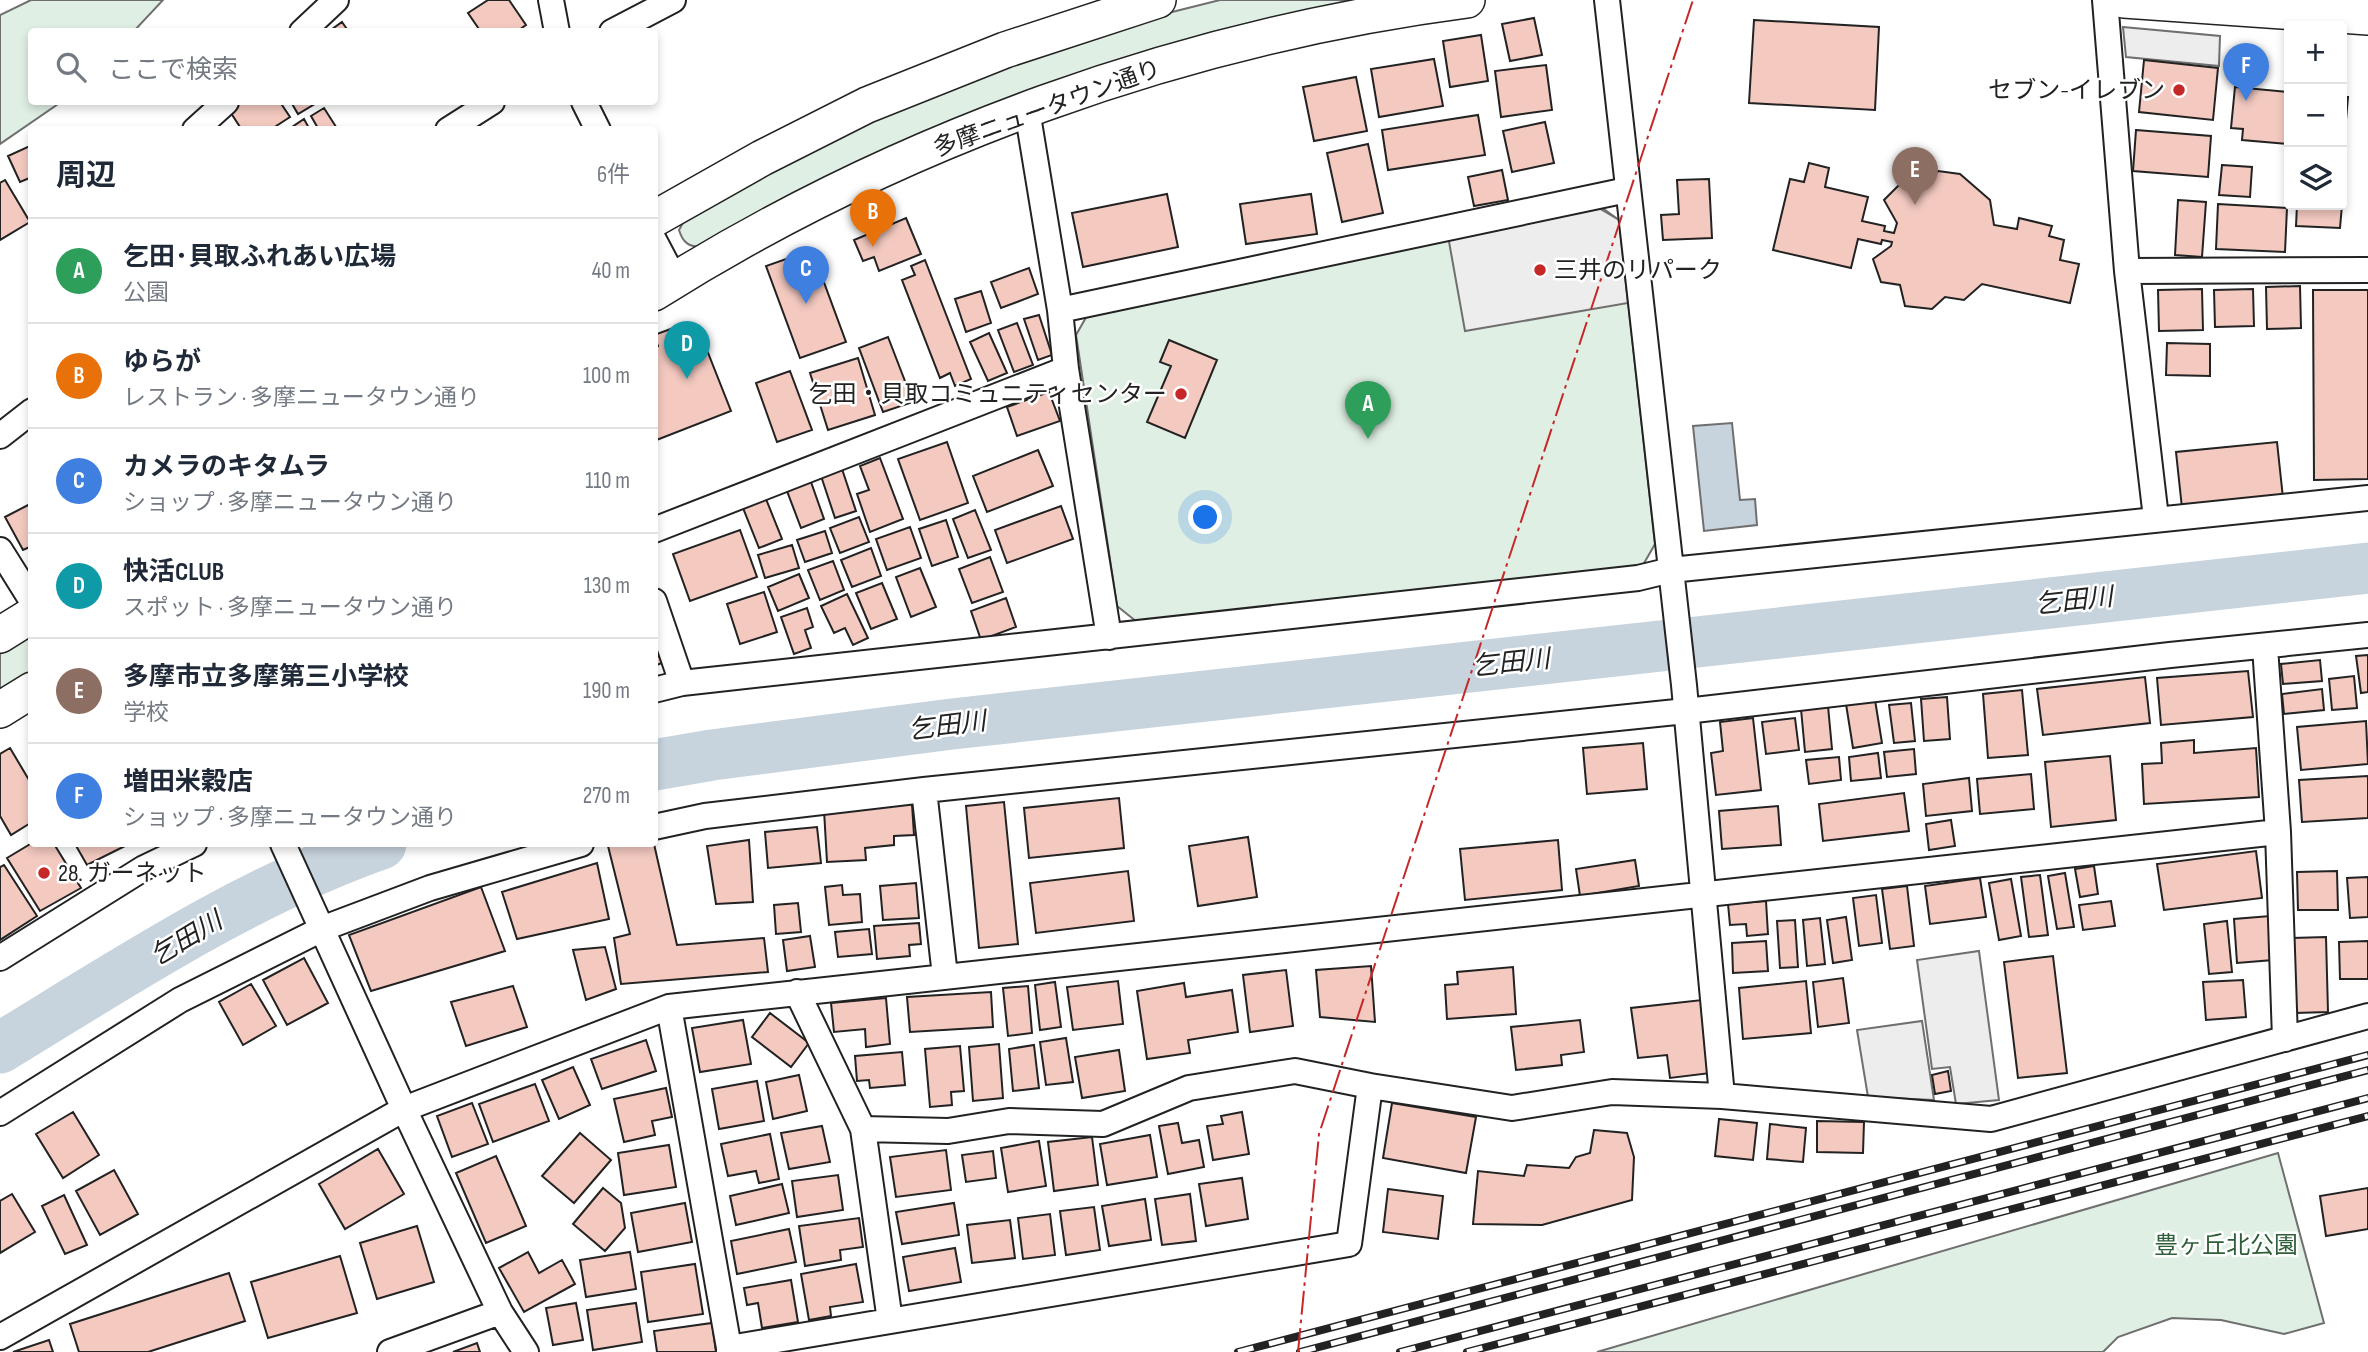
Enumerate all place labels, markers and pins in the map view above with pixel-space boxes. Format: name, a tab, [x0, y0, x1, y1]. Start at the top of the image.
pin: F	[2223, 43, 2269, 101]
place label: セブン-イレブン	[1988, 76, 2165, 105]
marker: セブン-イレブン	[2171, 82, 2187, 98]
pin: E	[1892, 147, 1938, 205]
pin: B	[850, 189, 896, 247]
pin: C	[783, 246, 829, 304]
place label: 三井のリパーク	[1554, 256, 1722, 285]
marker: 三井のリパーク	[1532, 262, 1548, 278]
pin: D	[664, 321, 710, 379]
place label: 乞田・貝取コミュニティセンター	[808, 380, 1167, 409]
pin: A	[1345, 381, 1391, 439]
marker: 乞田・貝取コミュニティセンター	[1173, 386, 1189, 402]
place label: 28. ガーネット	[58, 859, 207, 888]
marker: 28. ガーネット	[36, 865, 52, 881]

